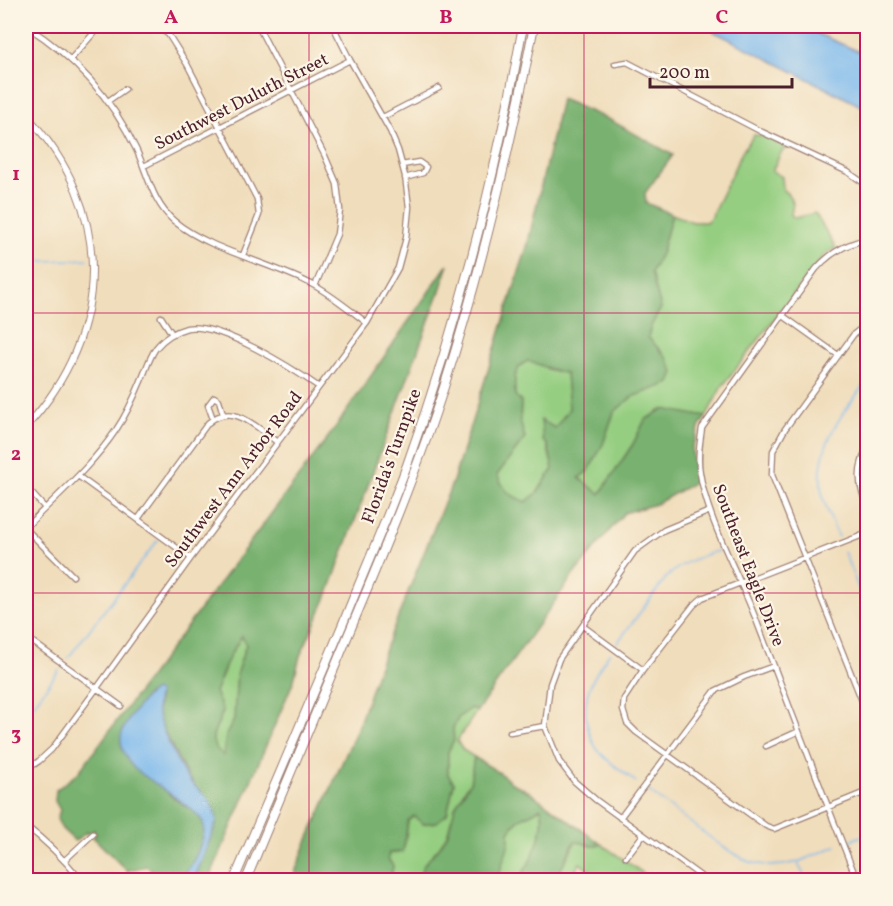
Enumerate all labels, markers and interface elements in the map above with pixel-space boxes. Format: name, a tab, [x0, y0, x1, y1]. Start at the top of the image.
text: A	[164, 4, 178, 32]
text: B	[439, 4, 453, 32]
text: C	[716, 4, 729, 32]
street label: Southwest Duluth Street	[150, 47, 333, 157]
scale bar	[650, 51, 792, 89]
text: 200 m	[659, 61, 710, 86]
text: 1	[12, 161, 20, 189]
street label: Florida's Turnpike	[356, 385, 428, 528]
street label: Southwest Ann Arbor Road	[159, 386, 309, 573]
text: 2	[11, 441, 21, 469]
street label: Southeast Eagle Drive	[705, 481, 790, 650]
text: 3	[11, 721, 21, 749]

